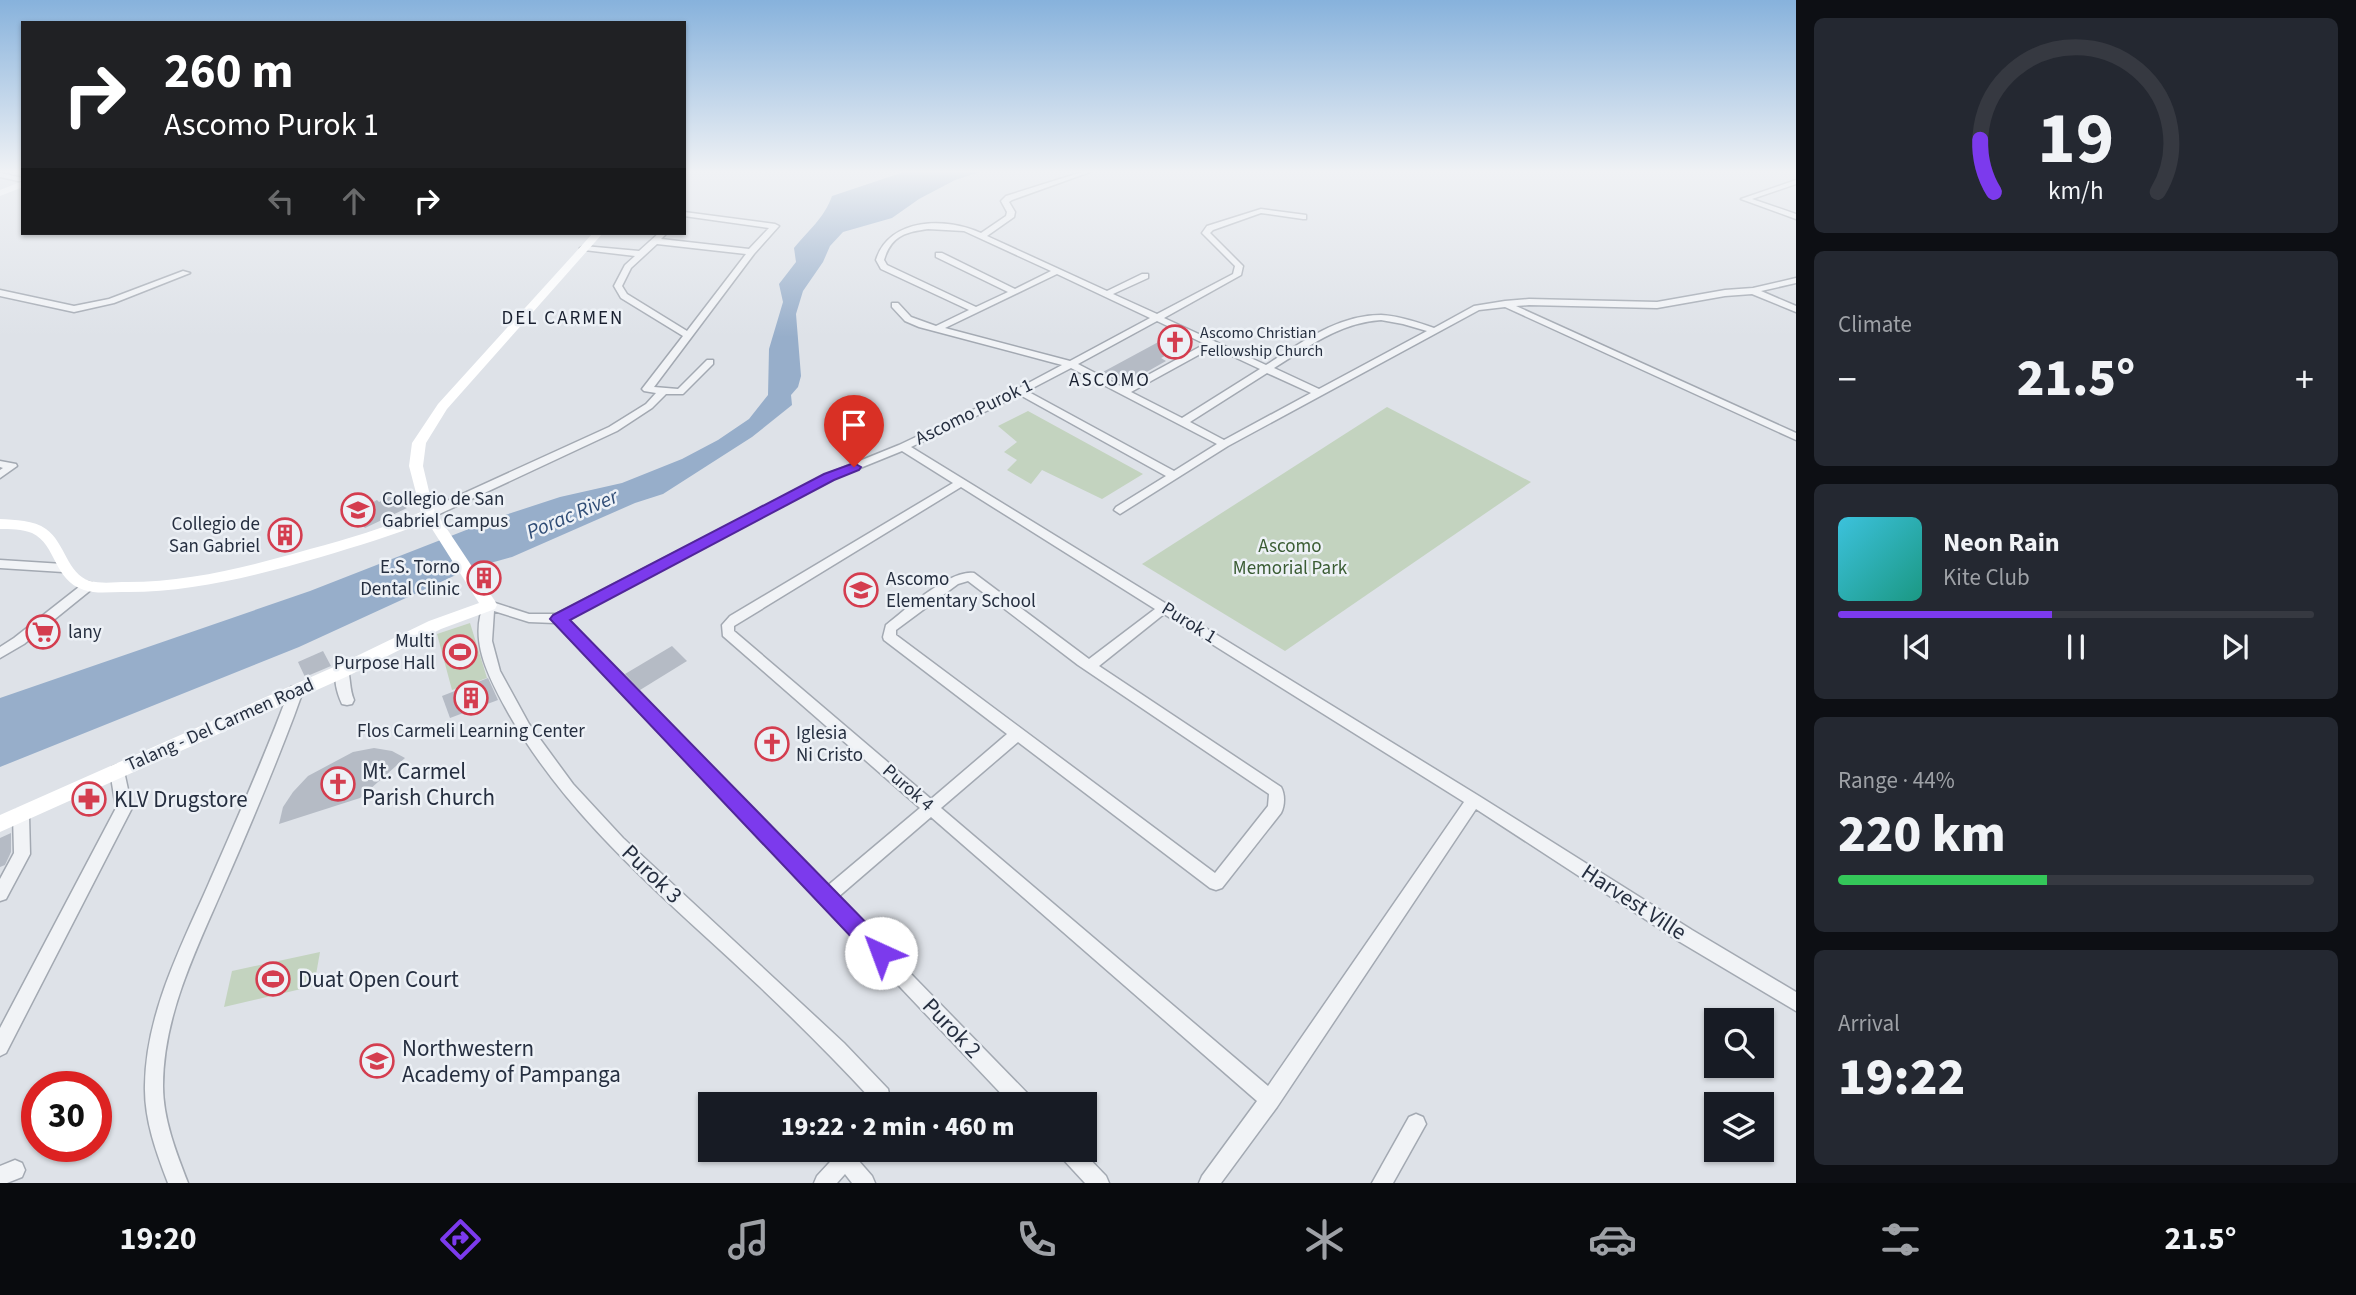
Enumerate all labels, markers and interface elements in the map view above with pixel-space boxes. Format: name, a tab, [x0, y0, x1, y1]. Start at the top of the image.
text: 260 m	[164, 37, 293, 107]
icon: right	[49, 49, 140, 140]
text: 19	[2038, 87, 2114, 191]
text: Ascomo Purok 1	[164, 102, 379, 148]
text: km/h	[2048, 172, 2104, 208]
icon: left	[262, 182, 300, 220]
icon: ahead	[335, 182, 373, 220]
icon: right	[408, 182, 446, 220]
district label: DEL CARMEN	[502, 305, 624, 332]
text: Climate	[1838, 308, 1912, 341]
place label: Ascomo Christian Fellowship Church	[1200, 322, 1323, 362]
church icon: Ascomo Christian Fellowship Church	[1156, 323, 1194, 361]
text: 21.5°	[2017, 342, 2135, 416]
text: −	[1838, 353, 1857, 407]
text: +	[2295, 353, 2314, 407]
district label: ASCOMO	[1069, 367, 1151, 394]
street label: Ascomo Purok 1	[911, 372, 1037, 452]
pin	[824, 395, 884, 467]
icon: arrive	[835, 406, 873, 444]
water label: Porac River	[522, 481, 623, 547]
place label: Collegio de San Gabriel Campus	[382, 486, 508, 535]
school or university icon: Collegio de San Gabriel Campus	[339, 491, 377, 529]
place label: Collegio de San Gabriel	[169, 511, 260, 560]
building icon: Collegio de San Gabriel	[266, 516, 304, 554]
text: Neon Rain	[1943, 524, 2060, 561]
park label: Ascomo Memorial Park	[1233, 533, 1348, 582]
place label: E.S. Torno Dental Clinic	[360, 554, 460, 603]
building icon: E.S. Torno Dental Clinic	[465, 559, 503, 597]
text: Kite Club	[1943, 561, 2030, 594]
place label: Ascomo Elementary School	[886, 566, 1036, 615]
school or university icon: Ascomo Elementary School	[842, 571, 880, 609]
street label: Purok 1	[1156, 596, 1222, 650]
supermarket icon: lany	[24, 613, 62, 651]
place label: lany	[68, 619, 102, 646]
place label: Multi Purpose Hall	[334, 628, 435, 677]
icon: previous	[1898, 628, 1936, 666]
icon: pause	[2057, 628, 2095, 666]
icon: next	[2216, 628, 2254, 666]
sports icon: Multi Purpose Hall	[441, 633, 479, 671]
street label: Talang - Del Carmen Road	[122, 671, 318, 779]
building icon: Flos Carmeli Learning Center	[452, 679, 490, 717]
place label: Flos Carmeli Learning Center	[357, 718, 585, 745]
place label: Iglesia Ni Cristo	[796, 720, 863, 769]
church icon: Iglesia Ni Cristo	[753, 725, 791, 763]
place label: Mt. Carmel Parish Church	[362, 755, 495, 814]
street label: Purok 4	[876, 758, 940, 818]
text: Range · 44%	[1838, 764, 1955, 797]
church icon: Mt. Carmel Parish Church	[319, 765, 357, 803]
pharmacy icon: KLV Drugstore	[70, 780, 108, 818]
place label: KLV Drugstore	[114, 783, 248, 816]
text: 220 km	[1838, 798, 2006, 872]
street label: Purok 3	[614, 837, 690, 911]
street label: Harvest Ville	[1575, 856, 1693, 948]
position arrow	[844, 916, 918, 990]
sports icon: Duat Open Court	[254, 960, 292, 998]
place label: Duat Open Court	[298, 963, 459, 996]
street label: Purok 2	[915, 990, 989, 1066]
text: Arrival	[1838, 1007, 1900, 1040]
map controls	[1704, 1008, 1774, 1162]
button: search	[1704, 1008, 1774, 1078]
place label: Northwestern Academy of Pampanga	[402, 1032, 621, 1091]
text: 19:22	[1838, 1041, 1965, 1115]
school or university icon: Northwestern Academy of Pampanga	[358, 1042, 396, 1080]
speed limit sign: 30	[21, 1071, 112, 1162]
button: layers	[1704, 1092, 1774, 1162]
text: 19:22 · 2 min · 460 m	[781, 1108, 1014, 1145]
icon: directions	[436, 1215, 485, 1264]
icon: music	[724, 1215, 773, 1264]
icon: phone	[1012, 1215, 1061, 1264]
icon: climate	[1300, 1215, 1349, 1264]
icon: car	[1588, 1215, 1637, 1264]
icon: filters	[1876, 1215, 1925, 1264]
text: 19:20	[120, 1216, 197, 1262]
text: 21.5°	[2164, 1216, 2236, 1262]

